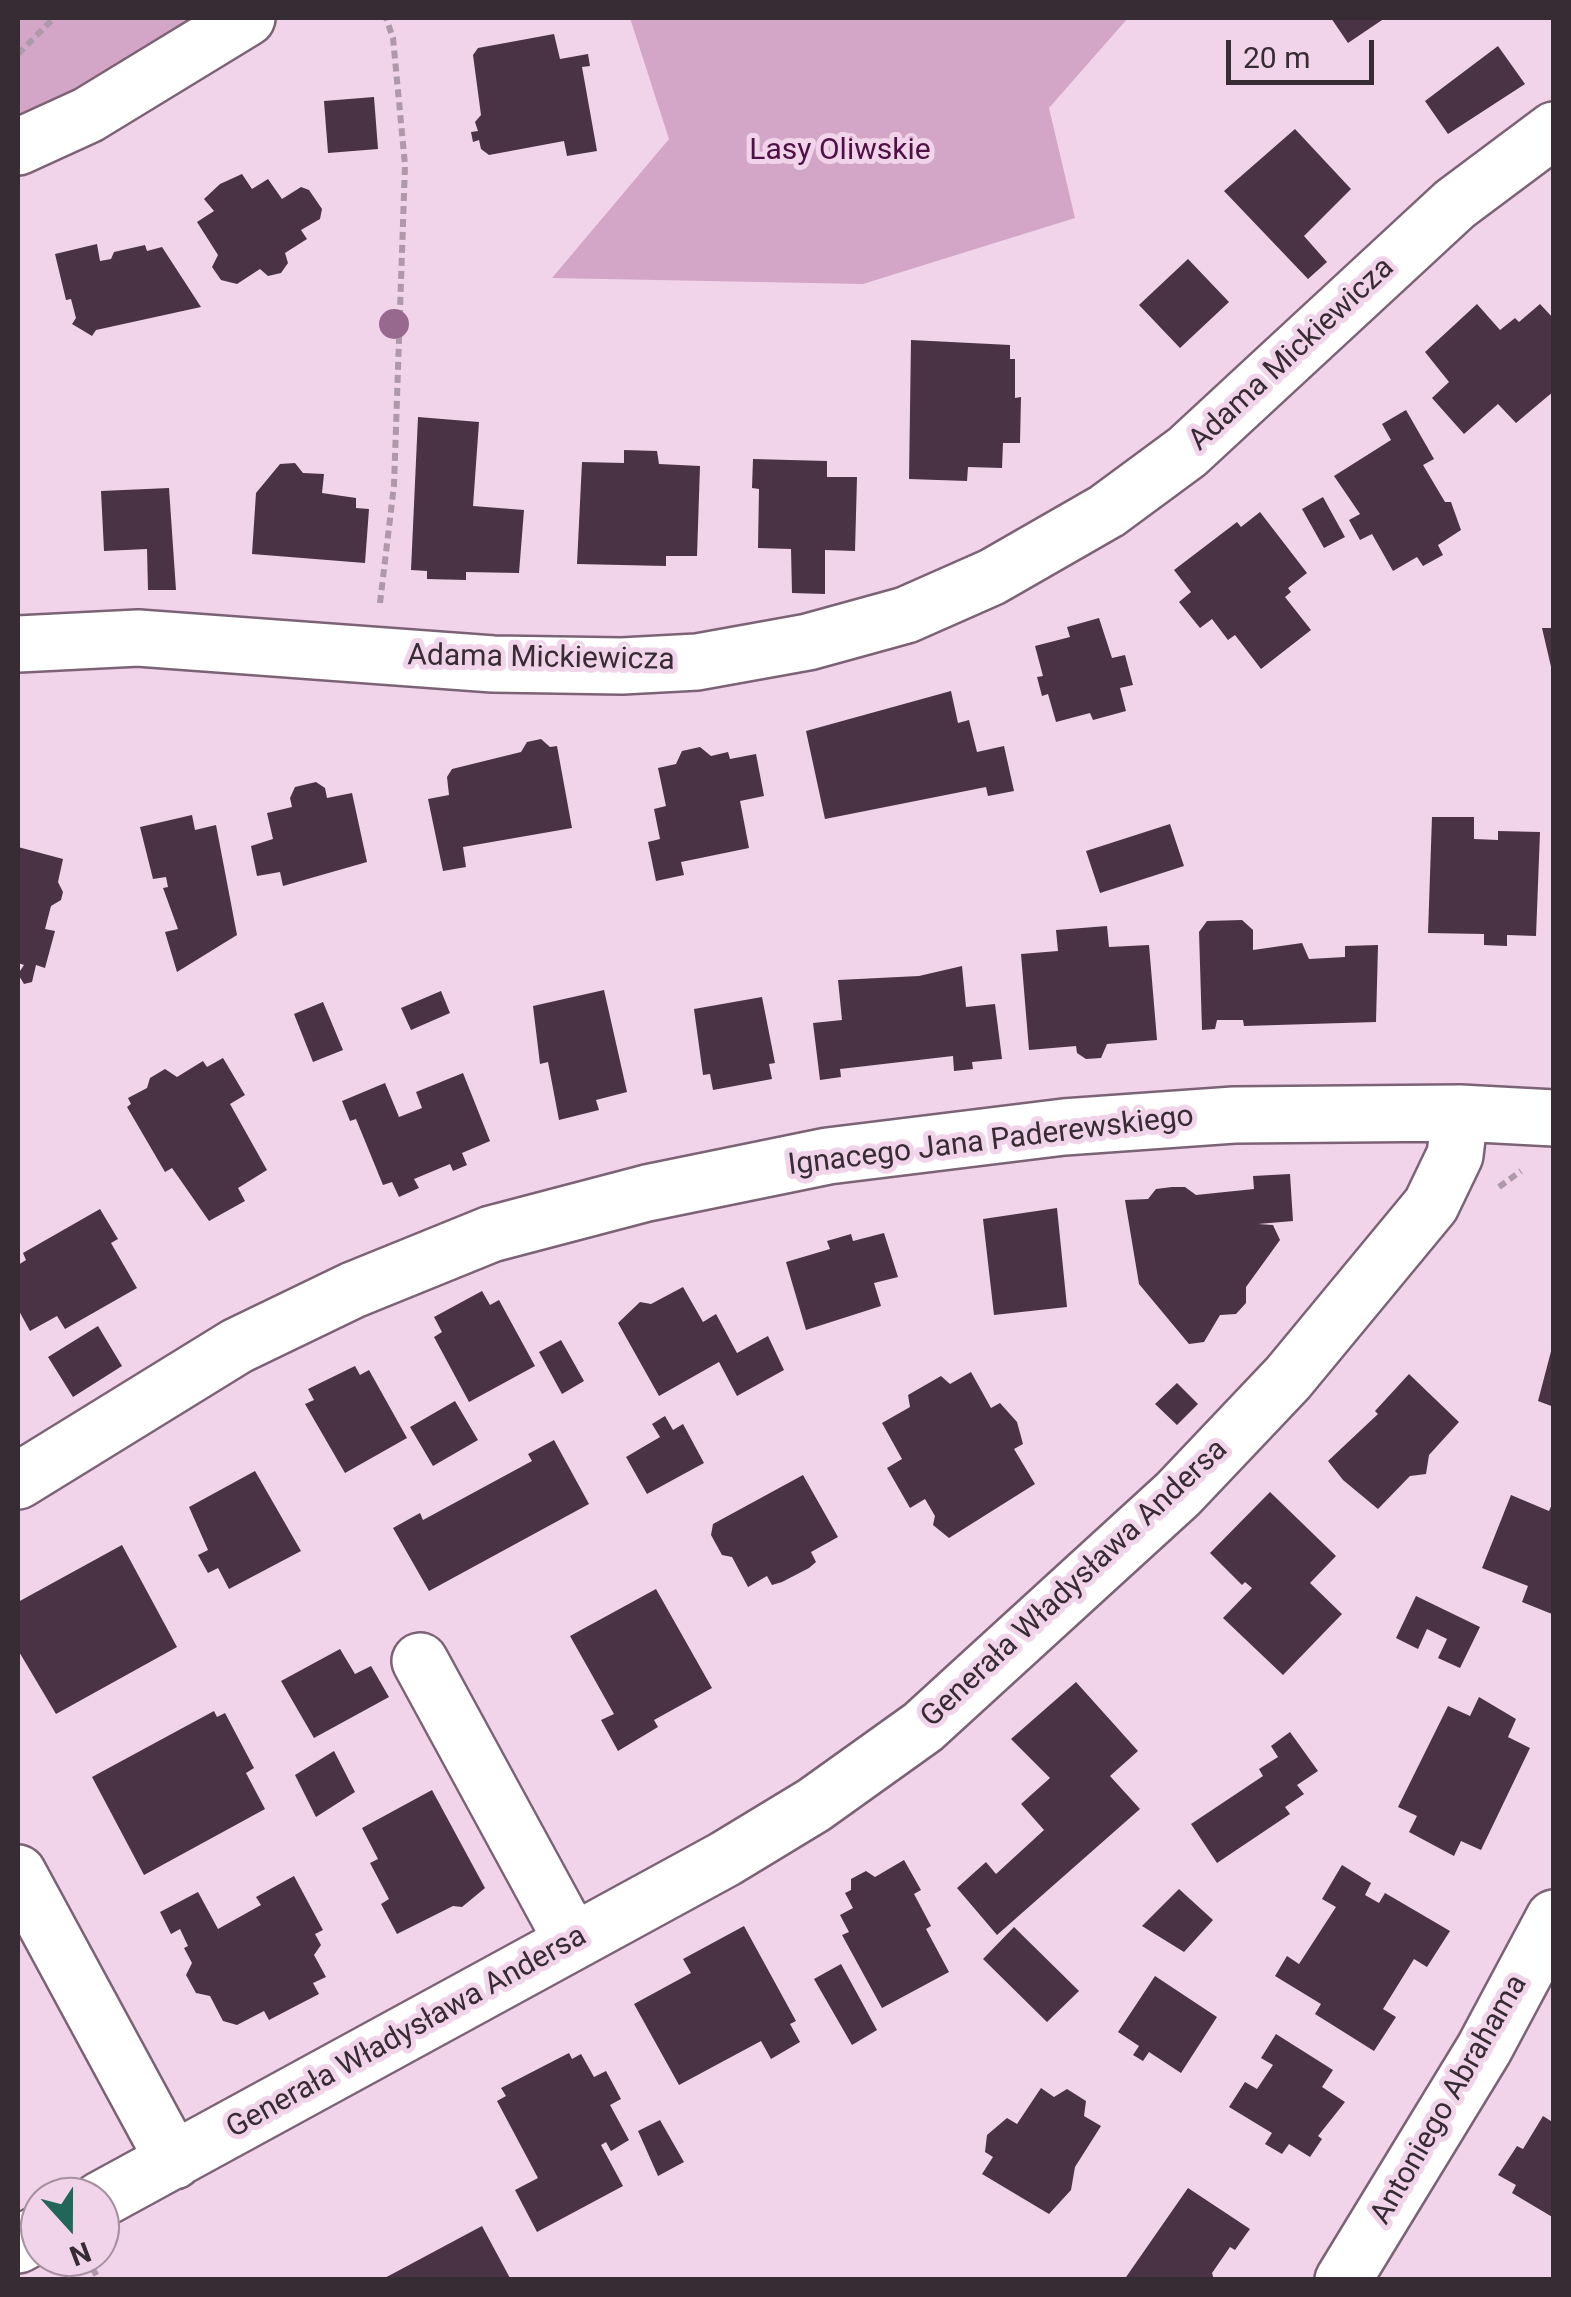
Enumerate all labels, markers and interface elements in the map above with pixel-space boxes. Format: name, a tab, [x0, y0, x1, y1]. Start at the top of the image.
scale bar	[1231, 20, 1378, 82]
text: 20 m	[1243, 40, 1310, 75]
park label: Lasy Oliwskie	[749, 133, 931, 169]
street label: Adama Mickiewicza	[1182, 251, 1402, 459]
street label: Adama Mickiewicza	[407, 639, 675, 679]
street label: Ignacego Jana Paderewskiego	[786, 1099, 1196, 1185]
street label: Generała Władysława Andersa	[914, 1432, 1236, 1736]
street label: Generała Władysława Andersa	[221, 1919, 593, 2147]
street label: Antoniego Abrahama	[1364, 1969, 1536, 2231]
north arrow	[20, 2177, 120, 2277]
text: N	[65, 2235, 95, 2273]

